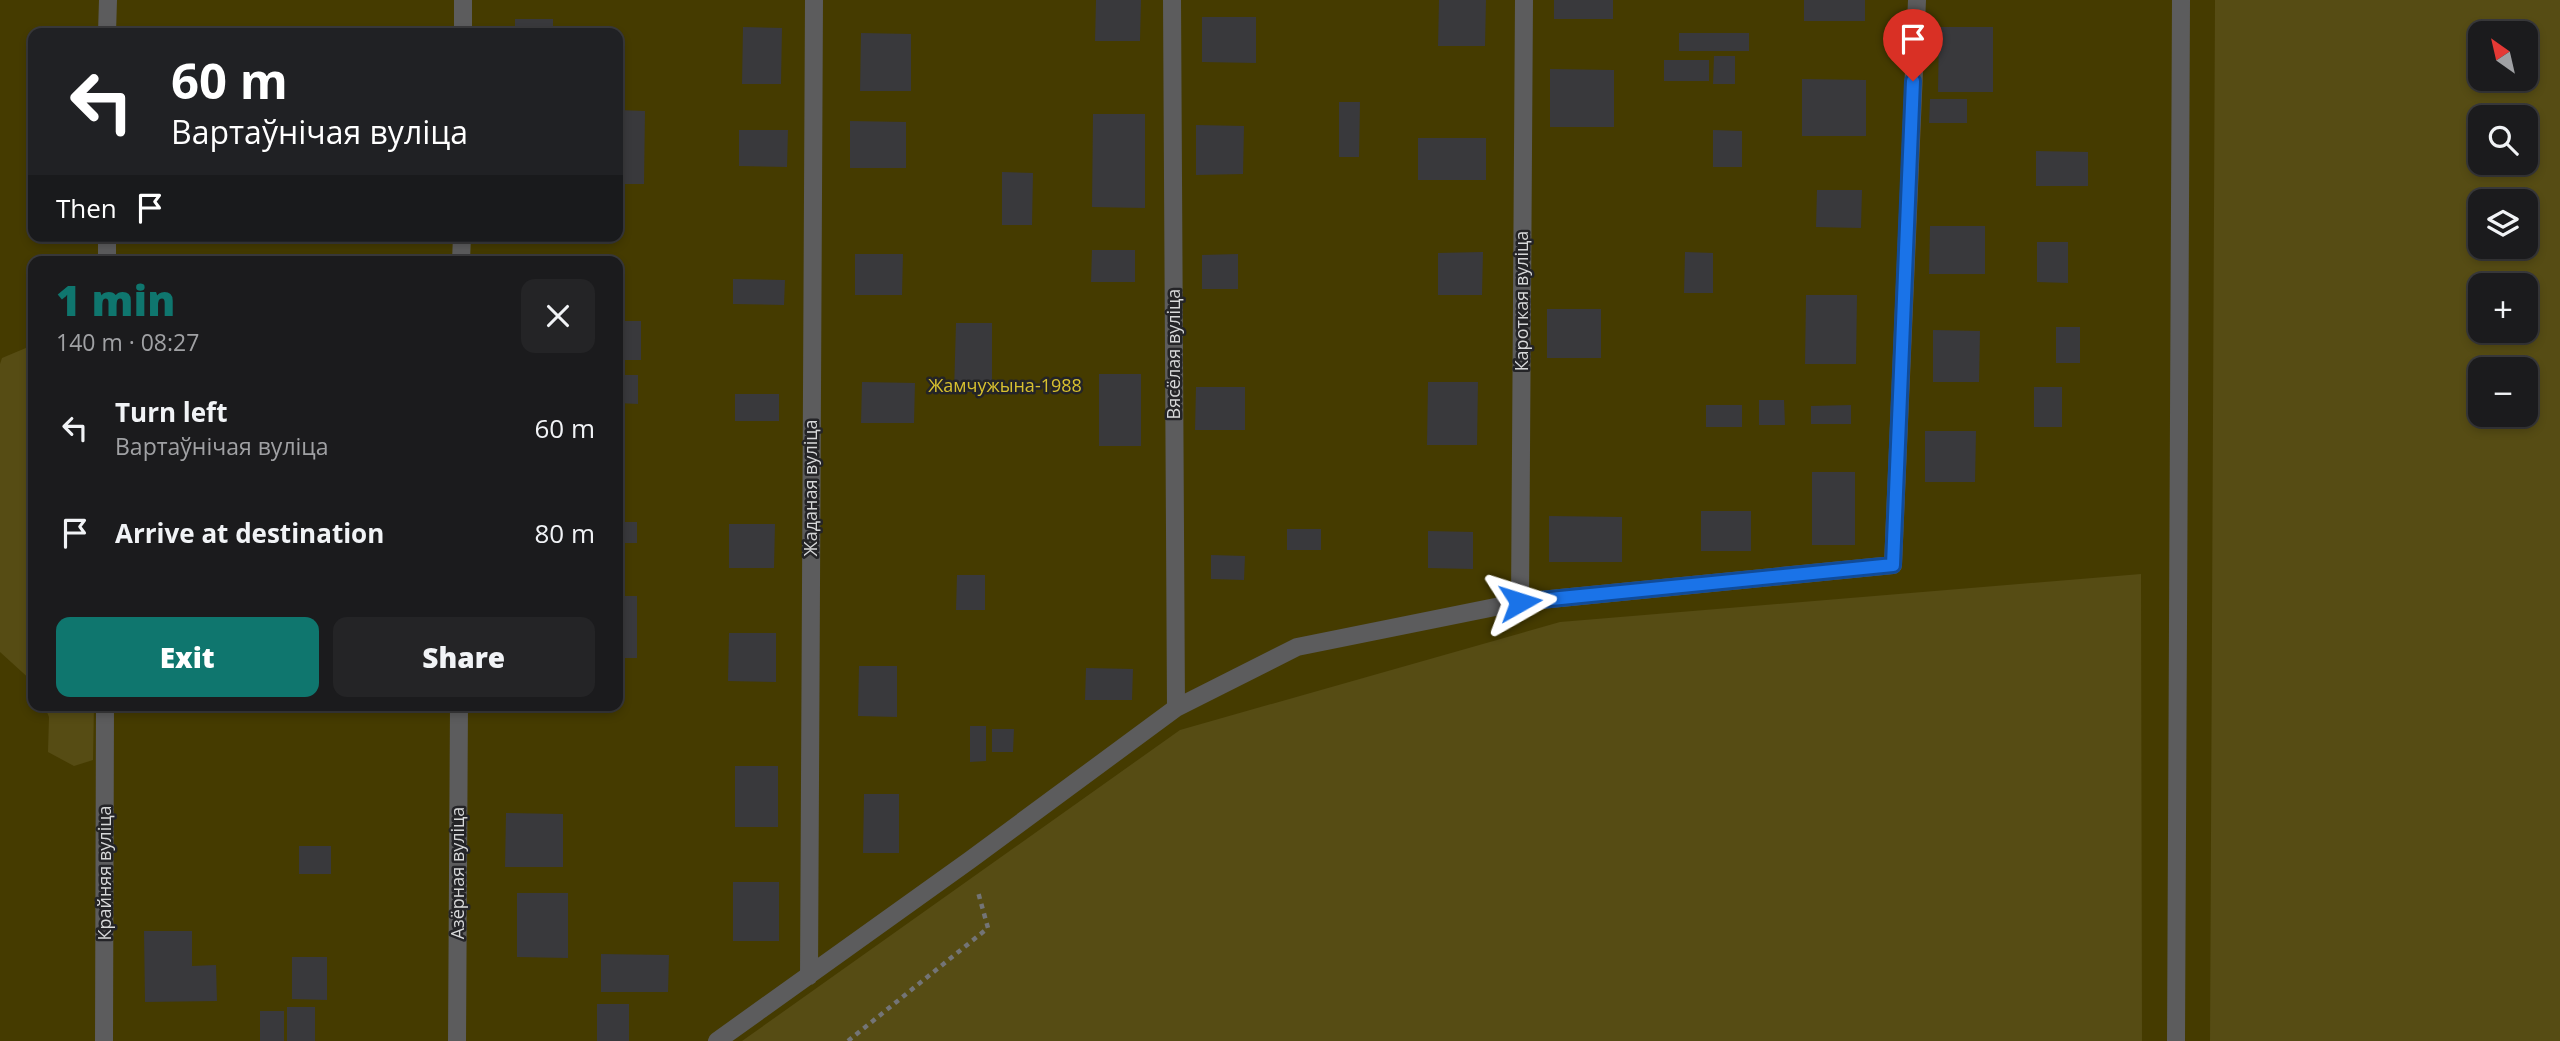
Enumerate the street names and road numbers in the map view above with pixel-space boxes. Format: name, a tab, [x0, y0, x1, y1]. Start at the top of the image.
street label: Кароткая вуліца	[1509, 231, 1533, 371]
street label: Вясёлая вуліца	[1161, 289, 1185, 419]
street label: Жаданая вуліца	[798, 420, 822, 557]
street label: Крайняя вуліца	[92, 806, 116, 940]
street label: Азёрная вуліца	[445, 807, 469, 939]

